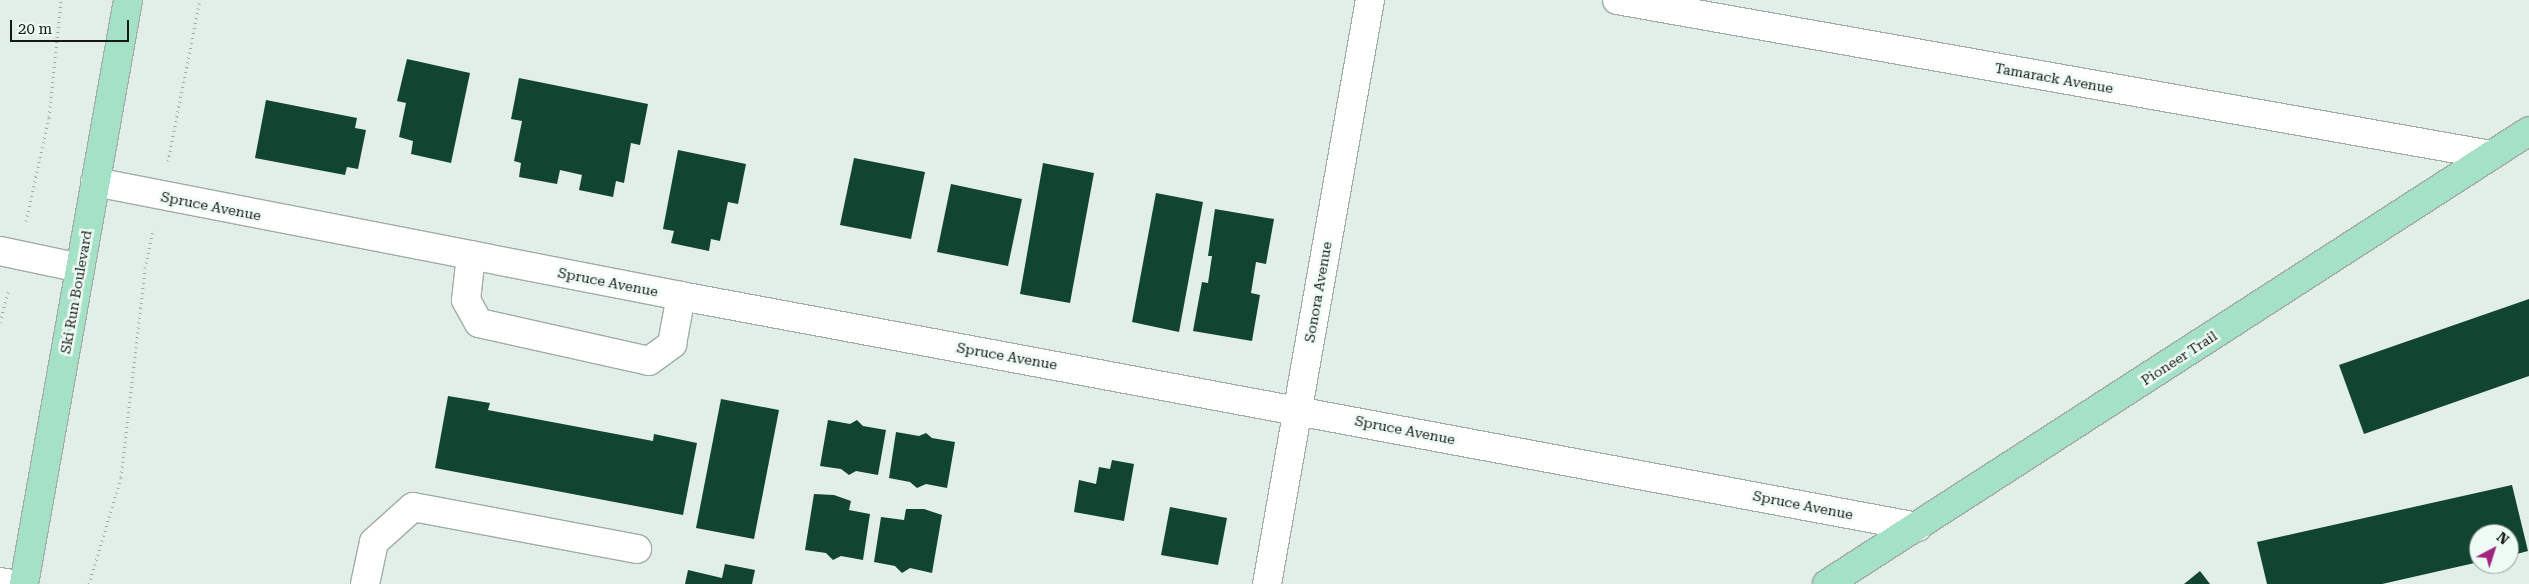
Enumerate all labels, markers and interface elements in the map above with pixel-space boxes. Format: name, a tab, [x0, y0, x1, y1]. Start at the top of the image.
scale bar	[12, 10, 131, 42]
text: 20 m	[18, 20, 52, 38]
street label: Tamarack Avenue	[1994, 59, 2114, 97]
street label: Spruce Avenue	[160, 188, 262, 224]
street label: Ski Run Boulevard	[57, 229, 95, 355]
street label: Sonora Avenue	[1301, 240, 1335, 344]
street label: Spruce Avenue	[557, 264, 659, 300]
street label: Pioneer Trail	[2138, 327, 2220, 389]
street label: Spruce Avenue	[956, 339, 1058, 373]
street label: Spruce Avenue	[1354, 412, 1456, 448]
street label: Spruce Avenue	[1752, 487, 1854, 523]
north arrow	[2469, 524, 2519, 574]
text: N	[2494, 529, 2512, 548]

